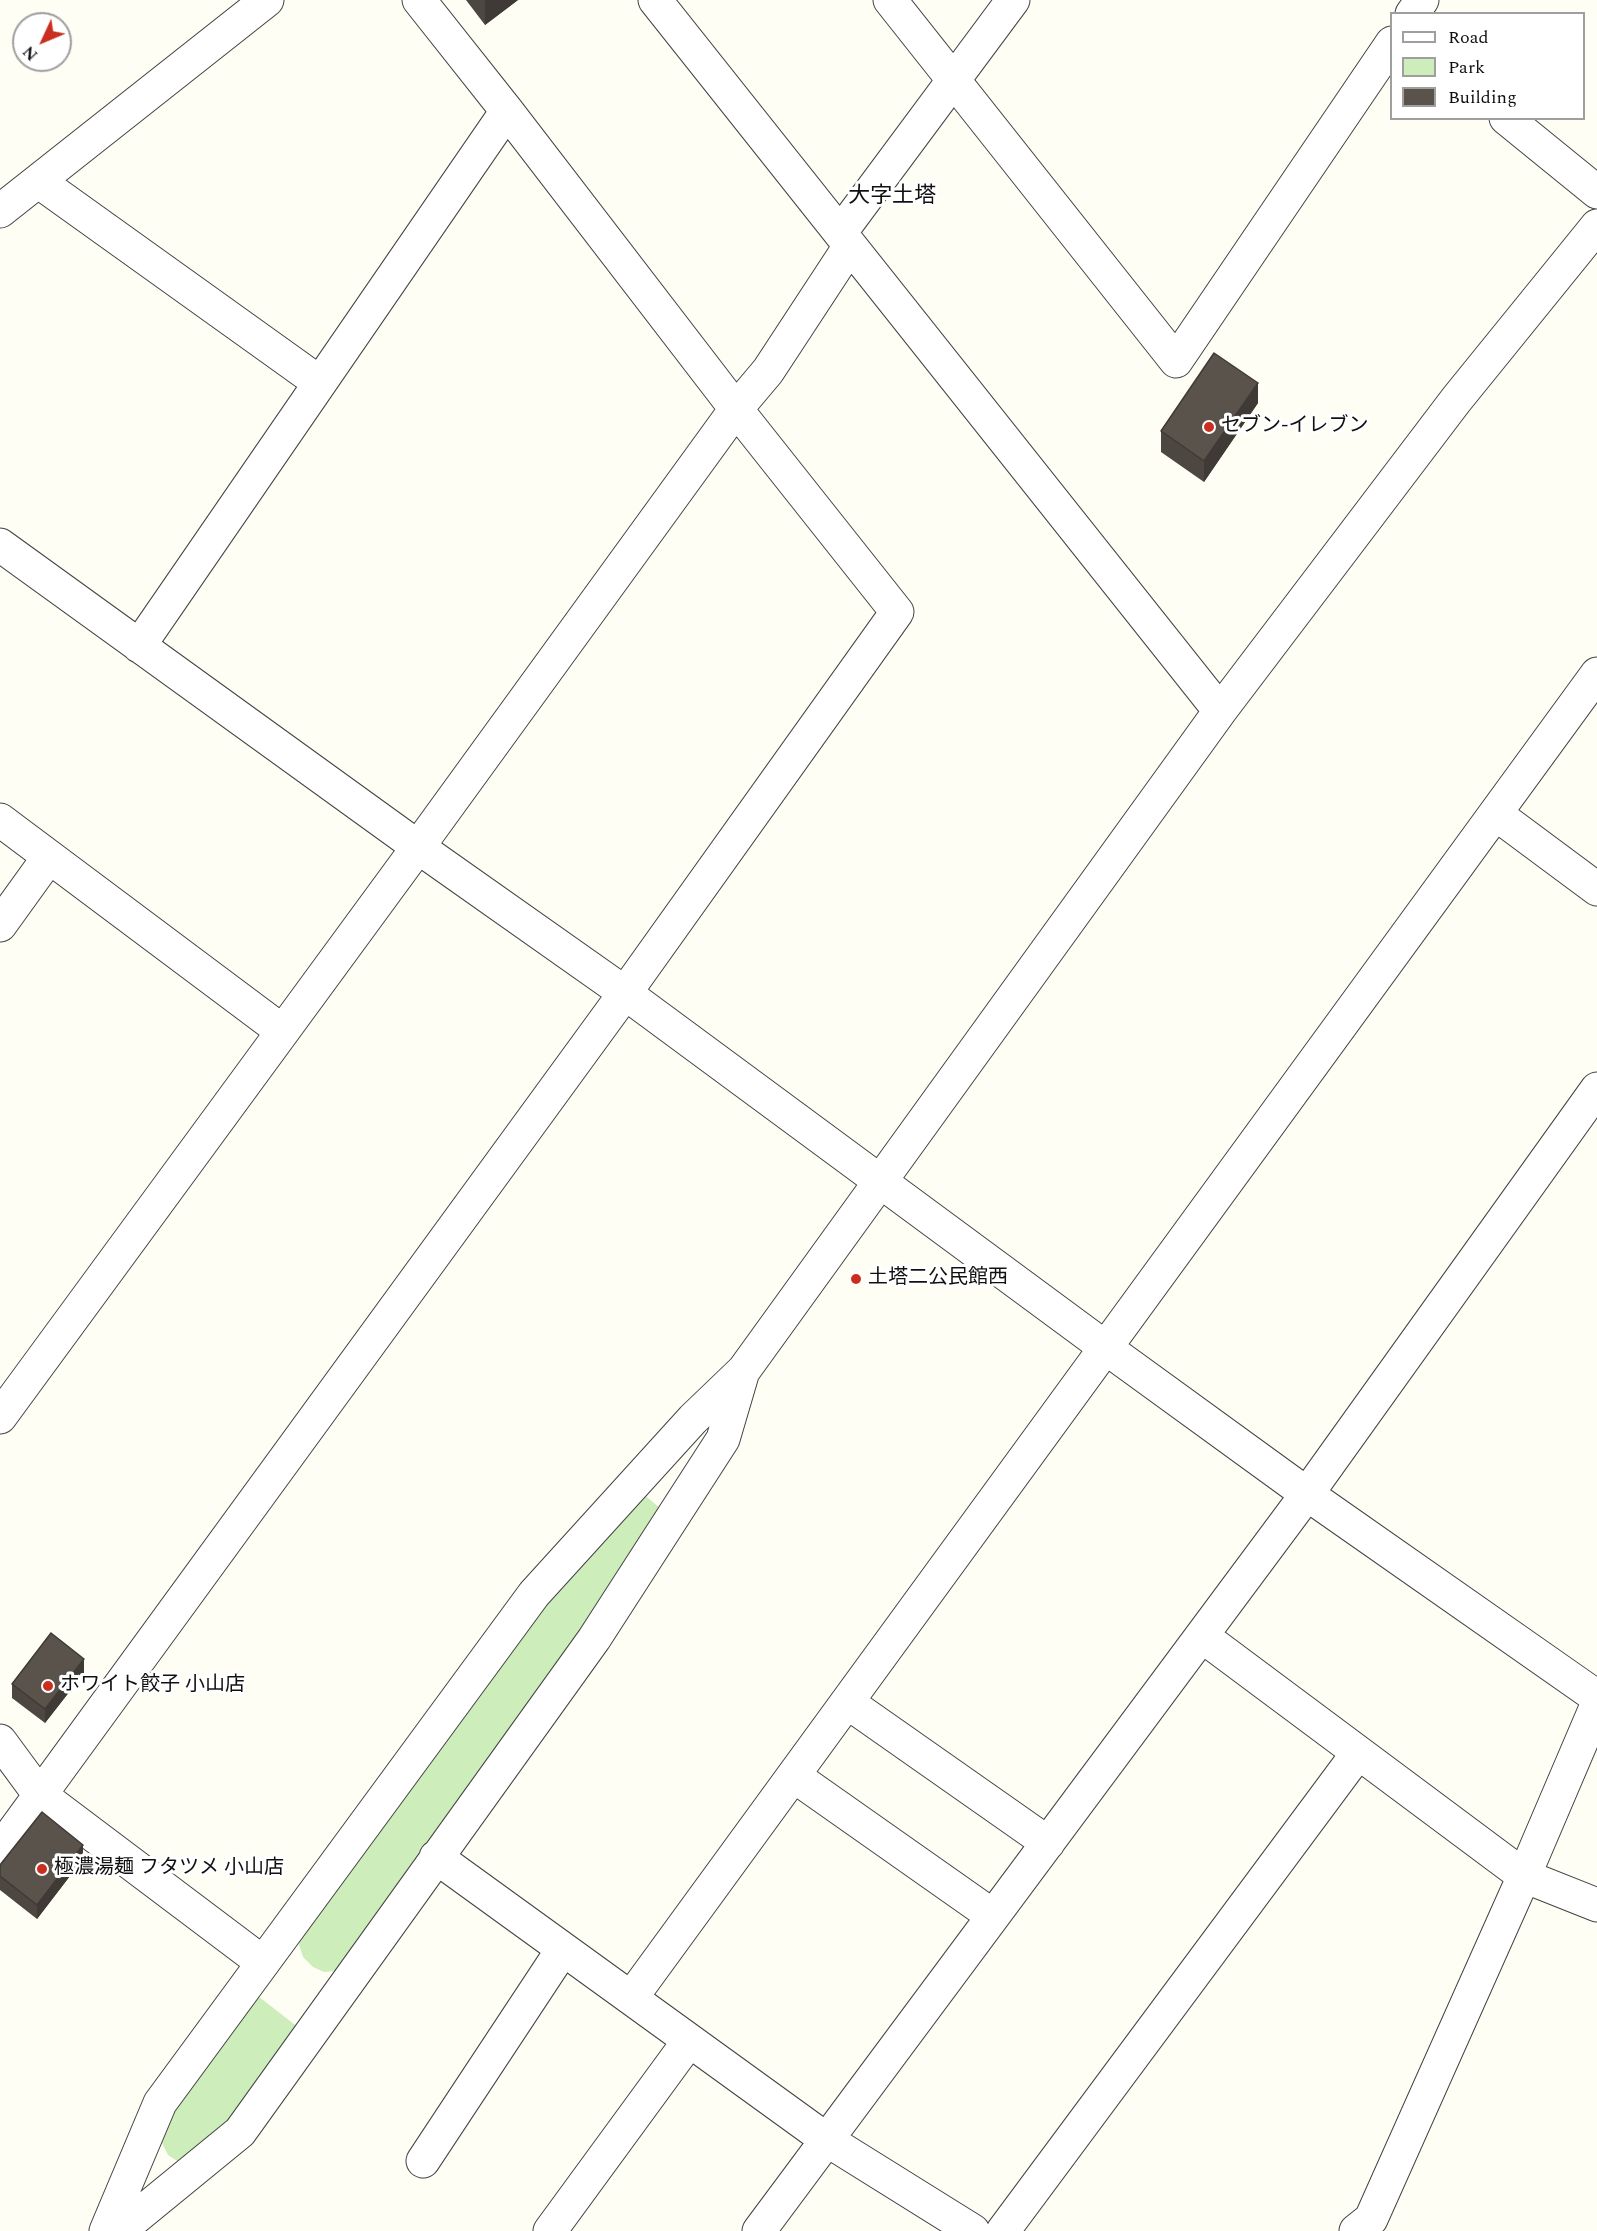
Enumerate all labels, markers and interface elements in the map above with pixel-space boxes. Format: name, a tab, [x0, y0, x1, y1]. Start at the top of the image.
north arrow	[12, 12, 72, 72]
legend	[1390, 12, 1585, 120]
text: Road	[1448, 24, 1489, 51]
text: N	[17, 40, 44, 66]
text: Park	[1448, 54, 1485, 81]
text: Building	[1448, 84, 1517, 111]
district label: 大字土塔	[848, 185, 936, 211]
place label: セブン-イレブン	[1221, 415, 1368, 439]
marker: セブン-イレブン	[1202, 420, 1216, 434]
place label: 土塔二公民館西	[868, 1267, 1008, 1291]
marker: 土塔二公民館西	[849, 1272, 863, 1286]
place label: ホワイト餃子 小山店	[60, 1674, 245, 1698]
marker: ホワイト餃子 小山店	[41, 1679, 55, 1693]
place label: 極濃湯麺 フタツメ 小山店	[54, 1857, 284, 1881]
marker: 極濃湯麺 フタツメ 小山店	[35, 1862, 49, 1876]

